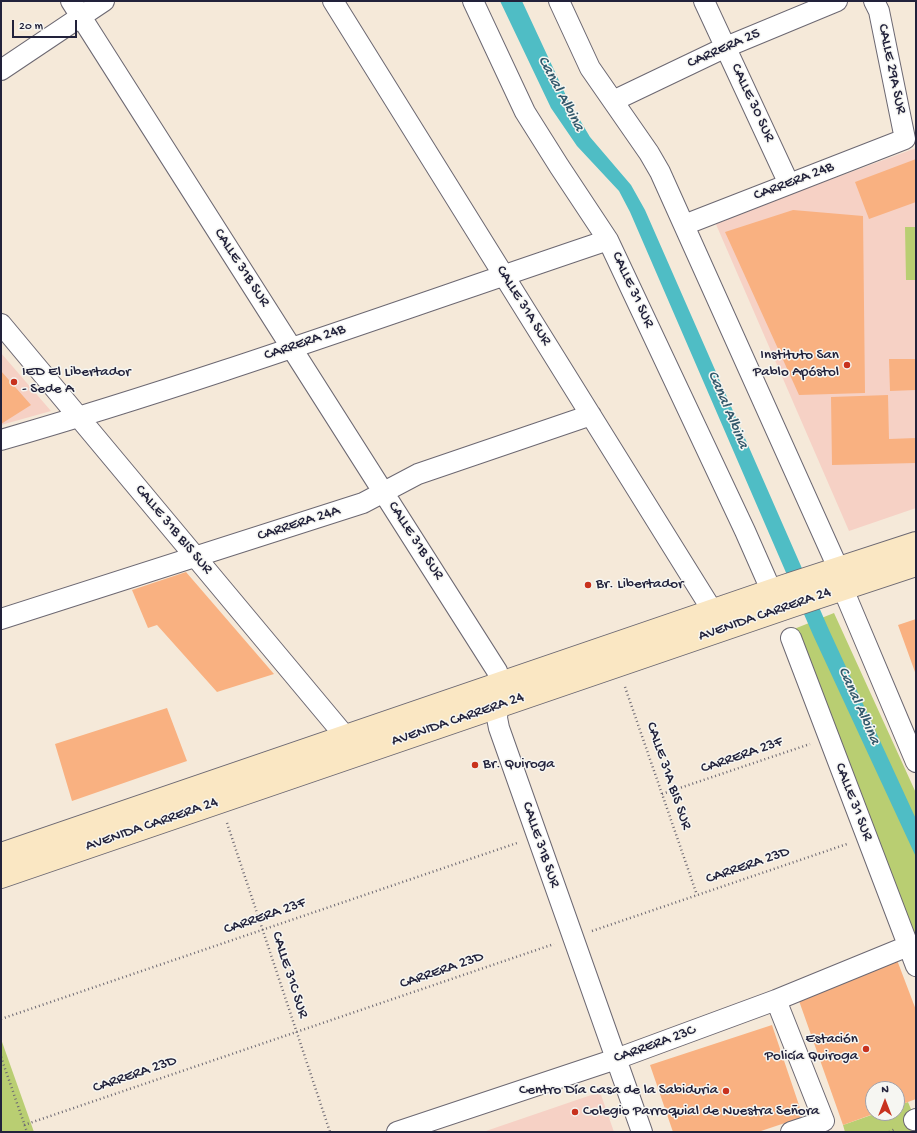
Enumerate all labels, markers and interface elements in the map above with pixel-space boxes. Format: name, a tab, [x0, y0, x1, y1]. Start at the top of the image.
scale bar	[14, 12, 79, 38]
text: 20 m	[19, 20, 43, 34]
street label: CALLE 29A SUR	[873, 22, 909, 116]
street label: CARRERA 25	[685, 25, 763, 73]
water label: Canal Albina	[532, 53, 588, 135]
street label: CALLE 30 SUR	[726, 61, 778, 145]
street label: CARRERA 24B	[751, 158, 837, 206]
street label: CALLE 31B SUR	[209, 226, 273, 310]
street label: CALLE 31 SUR	[607, 249, 657, 331]
street label: CALLE 31A SUR	[491, 263, 555, 349]
street label: CARRERA 24B	[262, 321, 348, 365]
place label: Instituto San Pablo Apóstol	[753, 347, 839, 382]
marker: Instituto San Pablo Apóstol	[842, 360, 852, 370]
place label: IED El Libertador - Sede A	[22, 364, 131, 399]
water label: Canal Albina	[702, 368, 752, 452]
marker: IED El Libertador - Sede A	[9, 377, 19, 387]
street label: CALLE 31B BIS SUR	[130, 482, 216, 578]
street label: CALLE 31B SUR	[383, 499, 447, 583]
street label: CARRERA 24A	[256, 502, 342, 546]
place label: Br. Libertador	[596, 576, 683, 594]
marker: Br. Libertador	[583, 580, 593, 590]
street label: AVENIDA CARRERA 24	[696, 584, 834, 646]
water label: Canal Albina	[832, 664, 884, 748]
street label: AVENIDA CARRERA 24	[389, 689, 527, 751]
street label: CALLE 31A BIS SUR	[641, 720, 695, 832]
street label: CARRERA 23F	[699, 734, 785, 778]
place label: Br. Quiroga	[483, 756, 555, 774]
marker: Br. Quiroga	[470, 760, 480, 770]
street label: CALLE 31 SUR	[830, 761, 876, 843]
street label: AVENIDA CARRERA 24	[83, 794, 221, 856]
street label: CALLE 31B SUR	[517, 800, 563, 890]
street label: CARRERA 23D	[704, 843, 792, 889]
street label: CARRERA 23F	[222, 895, 308, 939]
street label: CALLE 31C SUR	[267, 929, 311, 1021]
street label: CARRERA 23D	[398, 948, 486, 994]
street label: CARRERA 23C	[612, 1022, 698, 1068]
place label: Estación Policía Quiroga	[765, 1031, 858, 1066]
marker: Estación Policía Quiroga	[861, 1044, 871, 1054]
street label: CARRERA 23D	[91, 1052, 179, 1098]
north arrow	[865, 1081, 905, 1121]
place label: Centro Día Casa de la Sabiduria	[519, 1082, 718, 1100]
text: N	[881, 1084, 889, 1096]
marker: Centro Día Casa de la Sabiduria	[721, 1086, 731, 1096]
place label: Colegio Parroquial de Nuestra Señora	[583, 1103, 819, 1121]
marker: Colegio Parroquial de Nuestra Señora	[570, 1107, 580, 1117]

